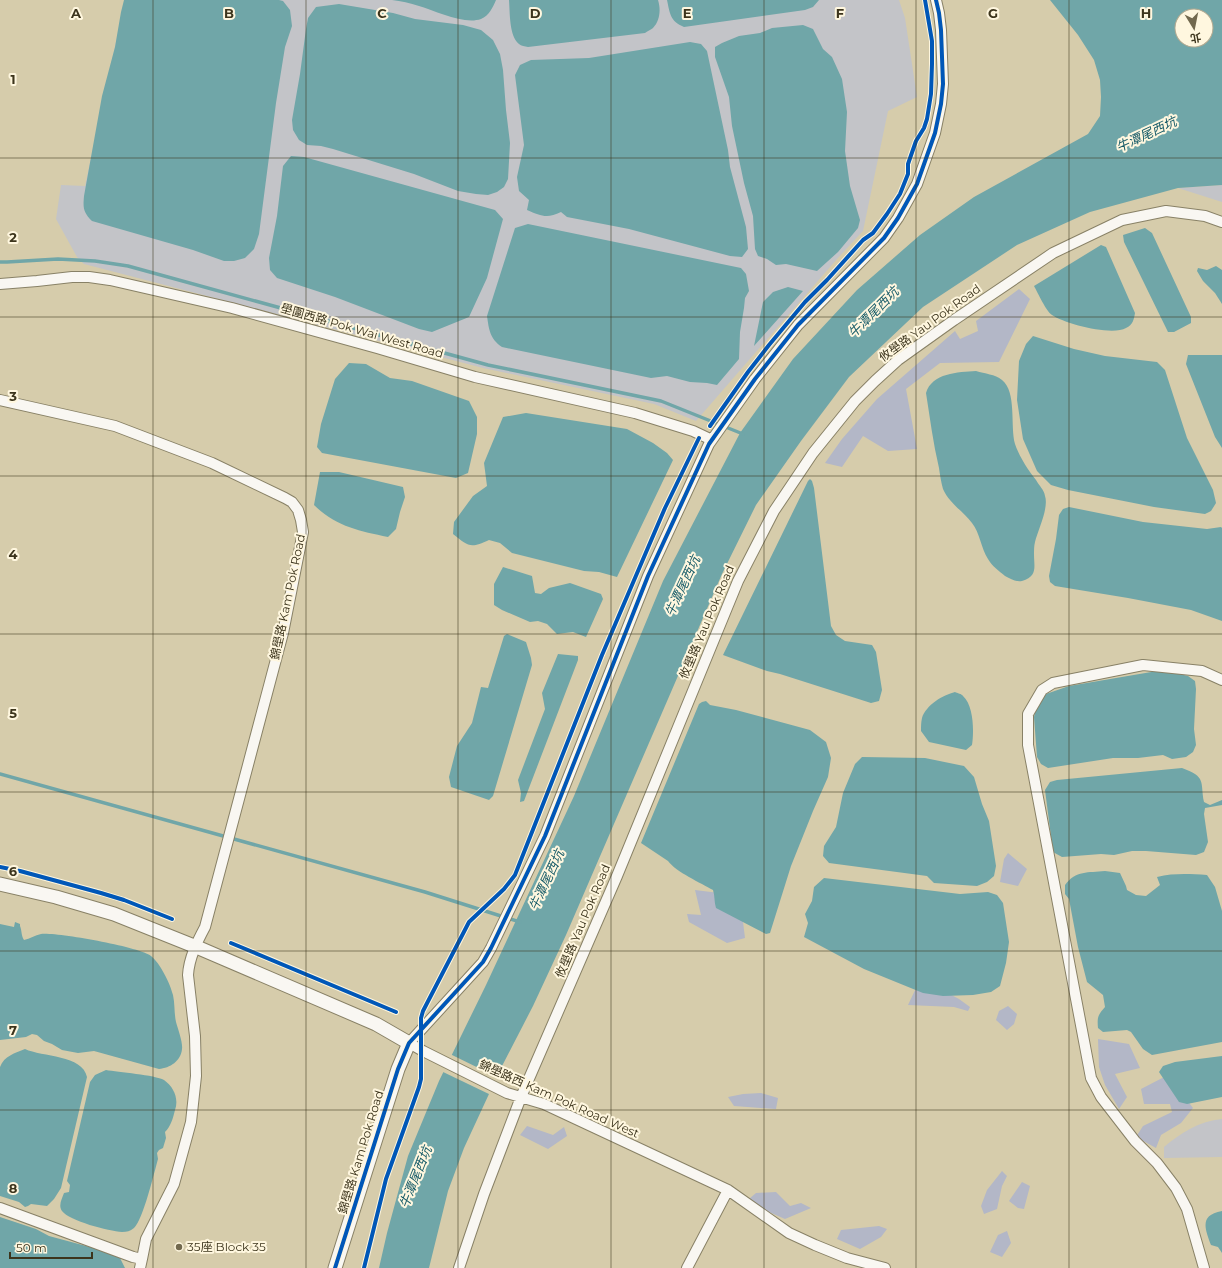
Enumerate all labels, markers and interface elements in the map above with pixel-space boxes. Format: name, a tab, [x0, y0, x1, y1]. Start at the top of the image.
text: A	[70, 5, 82, 21]
text: B	[224, 5, 234, 21]
text: C	[377, 5, 387, 21]
text: D	[530, 5, 541, 21]
text: E	[683, 5, 692, 21]
text: F	[836, 5, 844, 21]
text: G	[988, 5, 998, 21]
text: H	[1141, 5, 1151, 21]
north arrow	[1174, 8, 1214, 48]
text: 北	[1189, 30, 1202, 46]
text: 1	[10, 71, 16, 87]
water label: 牛潭尾西坑	[1113, 112, 1181, 155]
text: 2	[9, 229, 17, 245]
street label: 攸壆路 Yau Pok Road	[876, 281, 983, 365]
water label: 牛潭尾西坑	[844, 282, 903, 341]
street label: 壆圍西路 Pok Wai West Road	[279, 300, 445, 361]
text: 3	[8, 388, 17, 404]
street label: 錦壆路 Kam Pok Road	[267, 533, 308, 661]
text: 4	[9, 546, 18, 562]
water label: 牛潭尾西坑	[661, 551, 704, 619]
street label: 攸壆路 Yau Pok Road	[676, 563, 737, 681]
text: 5	[9, 705, 17, 721]
water label: 牛潭尾西坑	[525, 845, 568, 913]
street label: 攸壆路 Yau Pok Road	[552, 862, 613, 980]
text: 6	[9, 863, 18, 879]
text: 7	[9, 1022, 17, 1038]
street label: 錦壆路西 Kam Pok Road West	[477, 1056, 642, 1141]
street label: 錦壆路 Kam Pok Road	[335, 1088, 386, 1215]
water label: 牛潭尾西坑	[395, 1142, 435, 1210]
text: 8	[9, 1180, 18, 1196]
scale bar	[10, 1234, 92, 1260]
place label: 35座 Block 35	[187, 1239, 266, 1254]
text: 50 m	[16, 1240, 47, 1255]
marker: 35座 Block 35	[174, 1242, 184, 1252]

